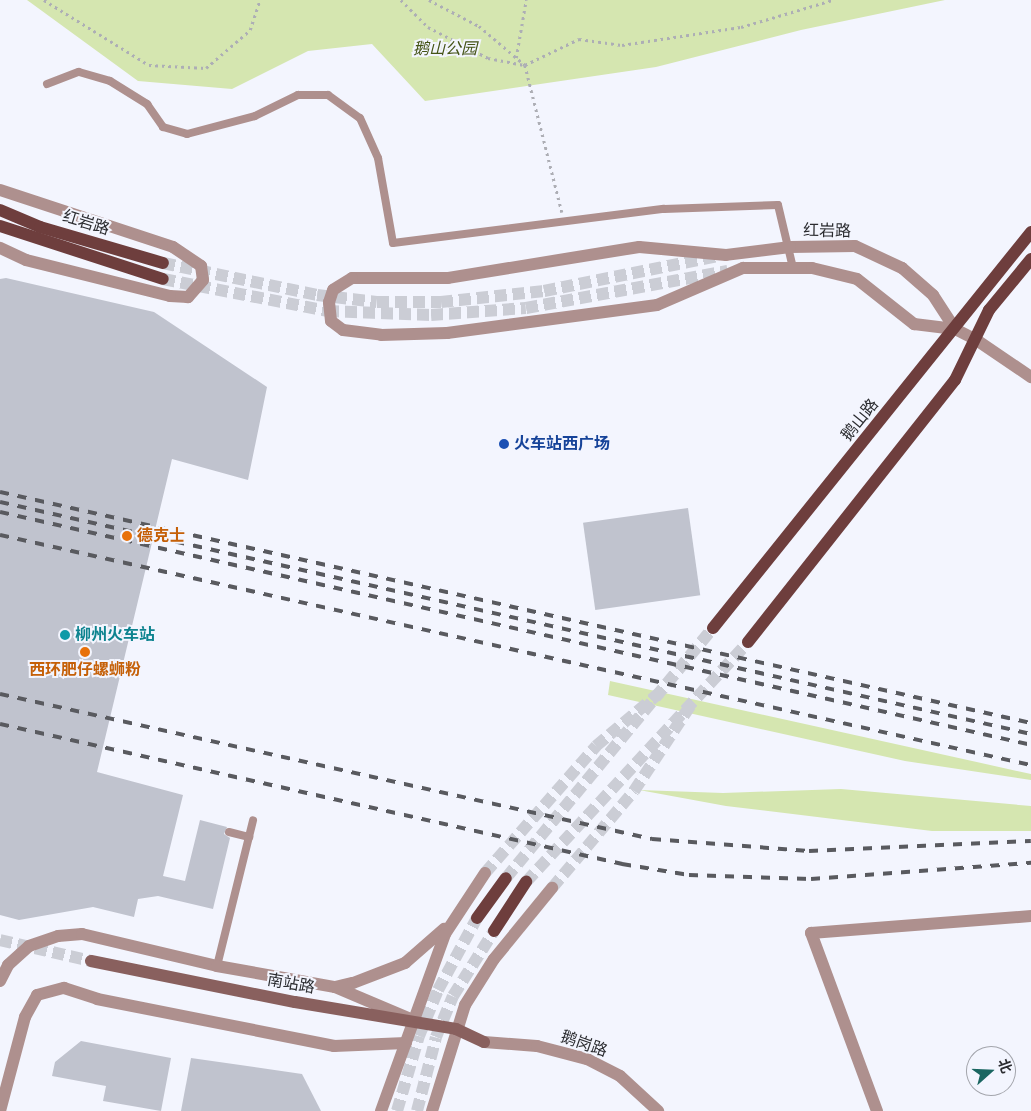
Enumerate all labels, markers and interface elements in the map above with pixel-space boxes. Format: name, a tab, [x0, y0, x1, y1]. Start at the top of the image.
park label: 鹅山公园	[413, 39, 477, 59]
street label: 红岩路	[60, 207, 112, 239]
street label: 红岩路	[803, 221, 851, 241]
street label: 鹅山路	[837, 395, 883, 445]
place label: 火车站西广场	[514, 434, 610, 454]
marker: 火车站西广场	[498, 438, 510, 450]
place label: 德克士	[137, 526, 185, 546]
marker: 德克士	[121, 530, 133, 542]
place label: 柳州火车站	[75, 625, 155, 645]
marker: 柳州火车站	[59, 629, 71, 641]
marker: 西环肥仔螺蛳粉	[79, 646, 91, 658]
place label: 西环肥仔螺蛳粉	[29, 660, 141, 680]
street label: 南站路	[266, 970, 316, 998]
street label: 鹅岗路	[558, 1027, 610, 1061]
north arrow	[966, 1046, 1016, 1096]
text: 北	[994, 1057, 1015, 1076]

